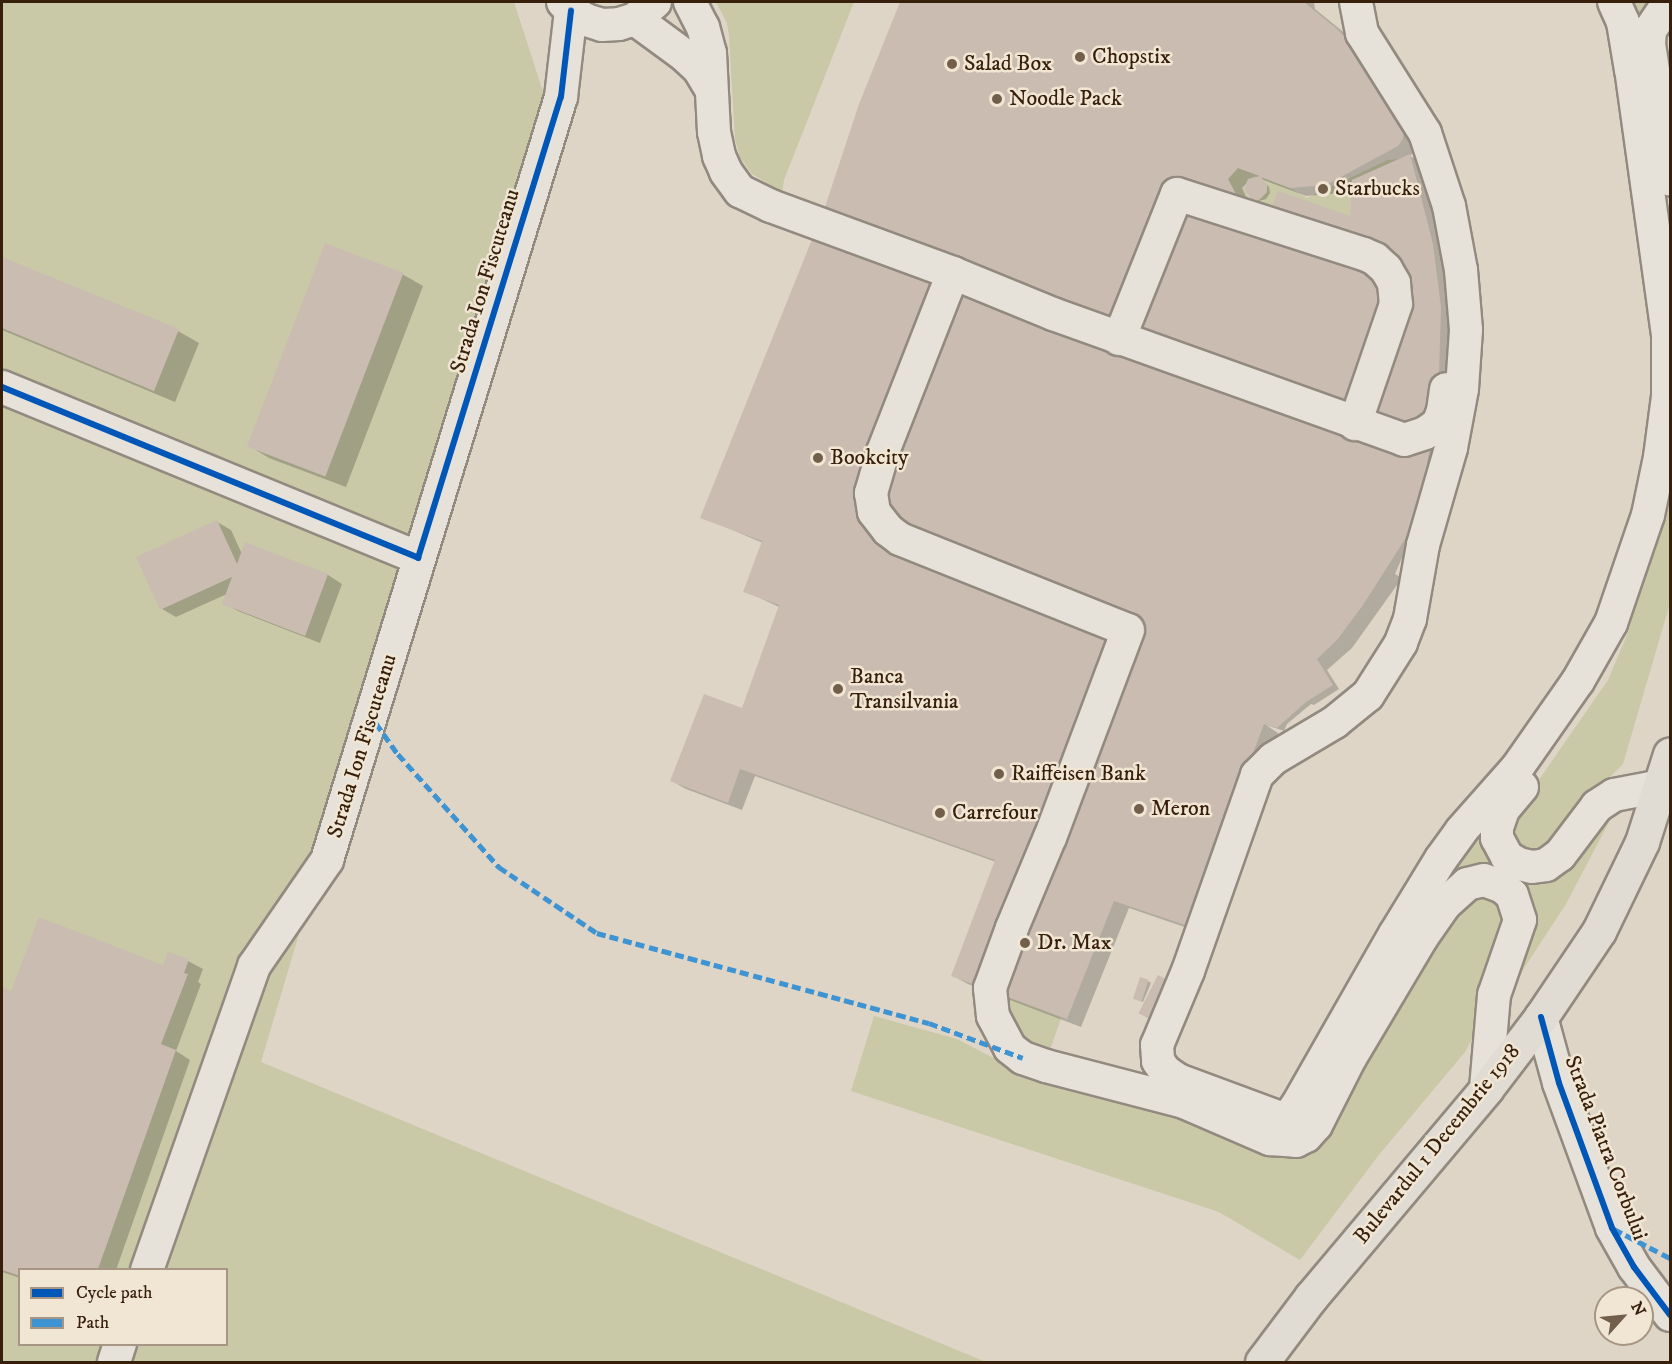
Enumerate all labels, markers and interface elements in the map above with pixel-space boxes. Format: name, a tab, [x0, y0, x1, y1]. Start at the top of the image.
place label: Chopstix	[1092, 44, 1171, 70]
marker: Chopstix	[1073, 50, 1087, 64]
place label: Salad Box	[964, 51, 1052, 77]
marker: Salad Box	[945, 57, 959, 71]
place label: Noodle Pack	[1009, 86, 1122, 112]
marker: Noodle Pack	[990, 92, 1004, 106]
place label: Starbucks	[1335, 176, 1420, 202]
marker: Starbucks	[1316, 182, 1330, 196]
street label: Strada Ion Fiscuteanu	[444, 186, 526, 376]
place label: Bookcity	[830, 445, 908, 471]
marker: Bookcity	[811, 451, 825, 465]
street label: Strada Ion Fiscuteanu	[321, 651, 403, 841]
place label: Banca Transilvania	[850, 663, 958, 714]
marker: Banca Transilvania	[831, 682, 845, 696]
place label: Raiffeisen Bank	[1011, 761, 1146, 787]
marker: Raiffeisen Bank	[992, 767, 1006, 781]
place label: Meron	[1151, 796, 1210, 822]
place label: Carrefour	[952, 800, 1038, 826]
marker: Meron	[1132, 802, 1146, 816]
marker: Carrefour	[933, 806, 947, 820]
place label: Dr. Max	[1037, 930, 1111, 956]
marker: Dr. Max	[1018, 936, 1032, 950]
street label: Bulevardul 1 Decembrie 1918	[1348, 1039, 1526, 1249]
street label: Strada Piatra Corbului	[1559, 1052, 1653, 1244]
legend	[18, 1268, 228, 1346]
text: Cycle path	[76, 1282, 153, 1304]
north arrow	[1594, 1286, 1654, 1346]
text: N	[1626, 1298, 1650, 1319]
text: Path	[76, 1312, 109, 1334]

